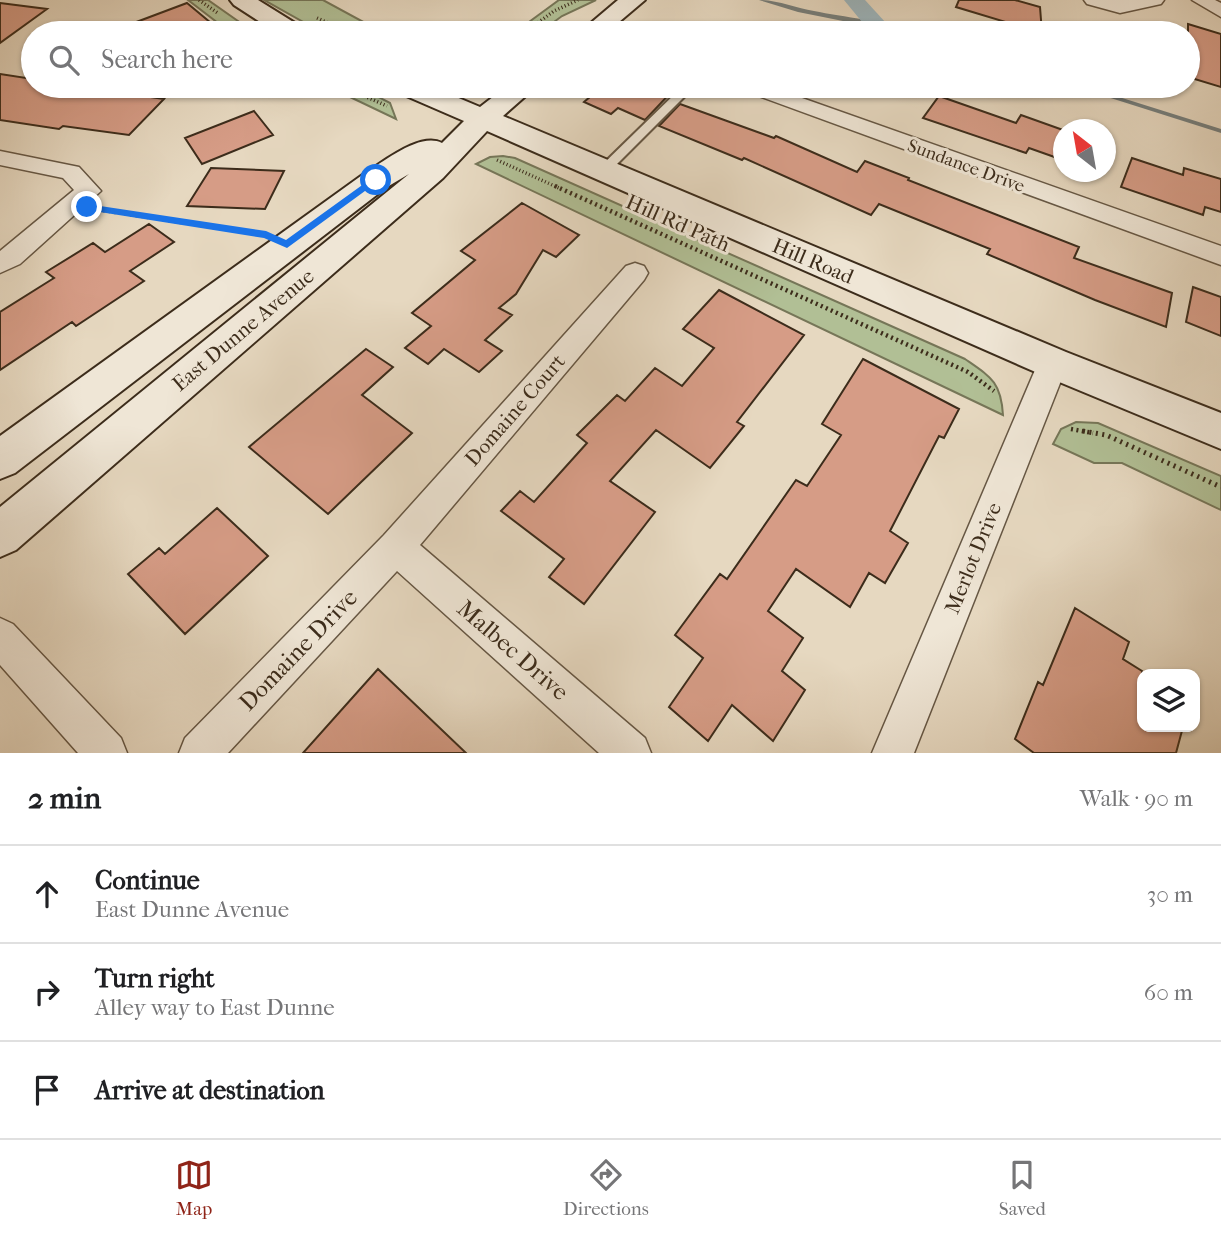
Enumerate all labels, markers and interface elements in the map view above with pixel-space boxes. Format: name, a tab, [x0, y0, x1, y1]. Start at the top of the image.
search box	[21, 21, 1200, 98]
icon: search	[45, 41, 83, 79]
text: Search here	[101, 44, 233, 75]
north arrow	[1053, 119, 1116, 182]
street label: Sundance Drive	[905, 135, 1027, 197]
route start	[360, 164, 391, 195]
street label: Hill Rd Path	[622, 189, 734, 257]
route end	[71, 191, 102, 222]
street label: Hill Road	[769, 233, 858, 289]
street label: East Dunne Avenue	[167, 264, 319, 396]
street label: Domaine Court	[460, 349, 570, 471]
street label: Merlot Drive	[940, 499, 1006, 617]
street label: Domaine Drive	[233, 583, 363, 717]
street label: Malbec Drive	[452, 594, 574, 706]
map controls	[1137, 669, 1200, 732]
button: layers	[1137, 669, 1200, 732]
text: 2 min	[28, 781, 101, 816]
text: Walk · 90 m	[1080, 785, 1193, 812]
text: Continue	[95, 865, 200, 896]
icon: ahead	[28, 875, 66, 913]
text: 30 m	[1147, 881, 1193, 908]
text: East Dunne Avenue	[95, 896, 289, 923]
text: Turn right	[95, 963, 215, 994]
icon: right	[28, 973, 66, 1011]
text: 60 m	[1144, 979, 1193, 1006]
text: Alley way to East Dunne	[95, 994, 335, 1021]
icon: arrive	[28, 1071, 66, 1109]
text: Arrive at destination	[95, 1075, 325, 1106]
tab: Map	[175, 1156, 213, 1220]
tab: Directions	[563, 1156, 649, 1220]
tab: Saved	[999, 1156, 1046, 1220]

